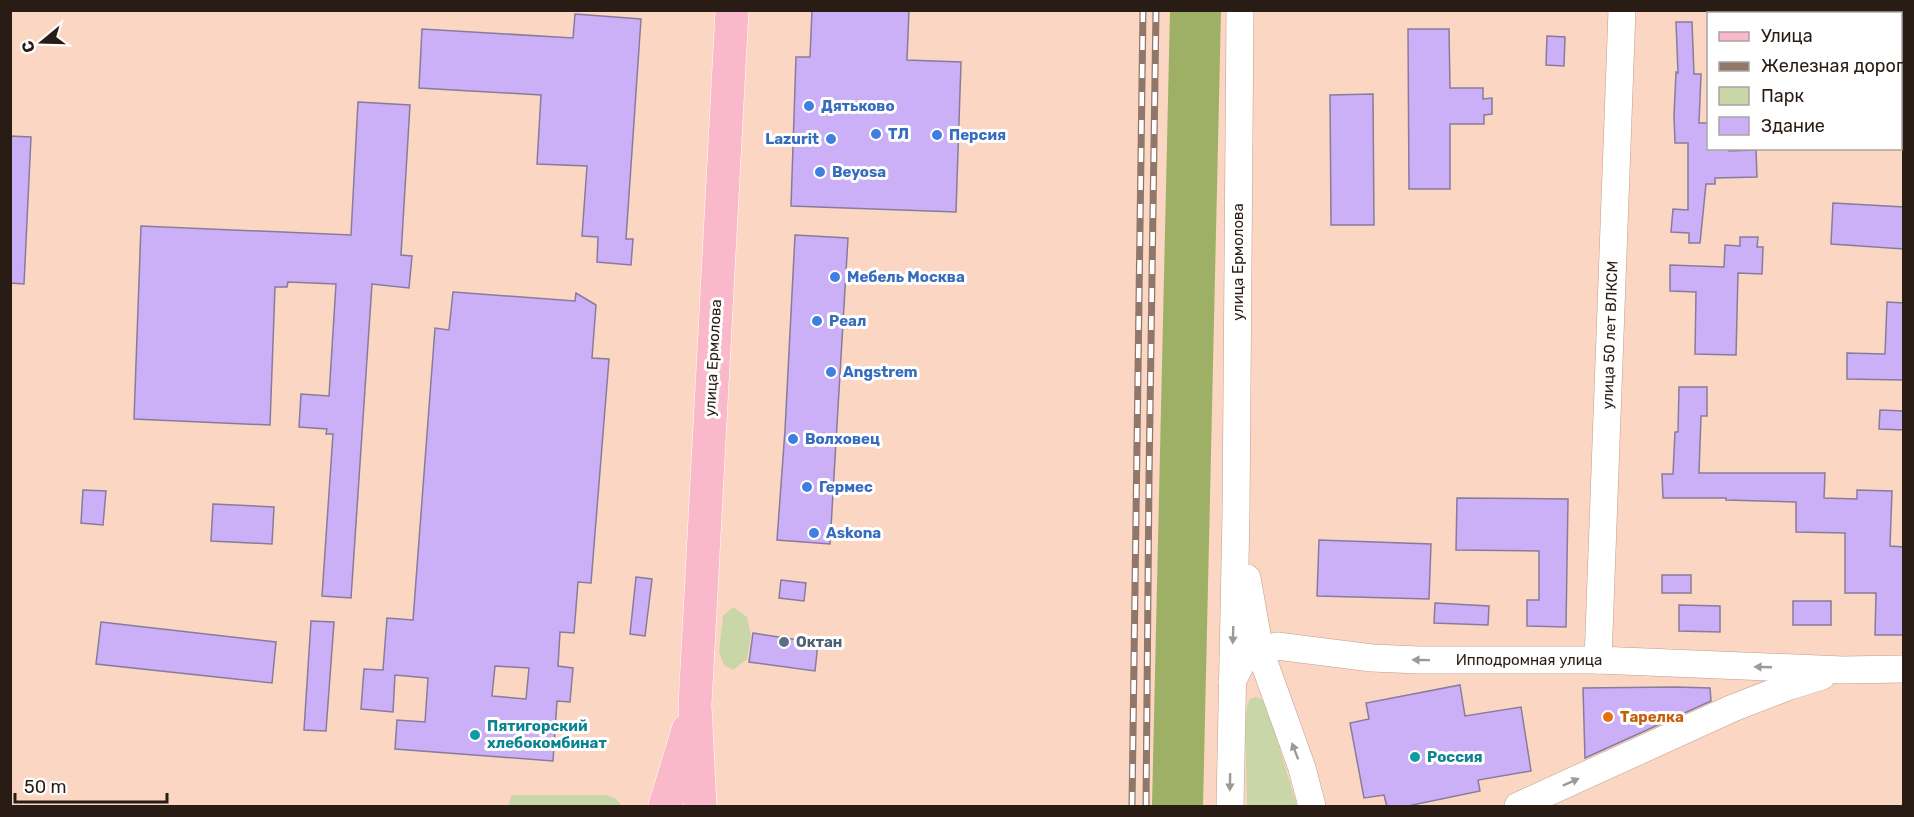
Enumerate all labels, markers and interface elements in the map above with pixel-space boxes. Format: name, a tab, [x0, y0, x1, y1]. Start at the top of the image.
north arrow	[12, 12, 72, 72]
legend	[1707, 12, 1902, 150]
text: Улица	[1761, 25, 1813, 47]
text: С	[17, 38, 39, 55]
text: Железная дорога	[1761, 55, 1914, 77]
text: Парк	[1761, 85, 1805, 107]
place label: Дятьково	[821, 97, 895, 115]
marker: Дятьково	[802, 99, 816, 113]
text: Здание	[1761, 115, 1825, 137]
place label: ТЛ	[888, 125, 909, 143]
place label: Персия	[949, 126, 1006, 144]
marker: ТЛ	[869, 127, 883, 141]
marker: Персия	[930, 128, 944, 142]
place label: Lazurit	[765, 130, 819, 148]
marker: Lazurit	[824, 132, 838, 146]
place label: Beyosa	[832, 163, 886, 181]
marker: Beyosa	[813, 165, 827, 179]
street label: улица Ермолова	[1229, 203, 1247, 321]
street label: улица 50 лет ВЛКСМ	[1598, 260, 1622, 410]
place label: Мебель Москва	[847, 268, 965, 286]
marker: Мебель Москва	[828, 270, 842, 284]
street label: улица Ермолова	[701, 299, 725, 417]
place label: Реал	[829, 312, 866, 330]
marker: Реал	[810, 314, 824, 328]
place label: Angstrem	[843, 363, 918, 381]
marker: Angstrem	[824, 365, 838, 379]
place label: Волховец	[805, 430, 880, 448]
marker: Волховец	[786, 432, 800, 446]
place label: Гермес	[819, 478, 873, 496]
marker: Гермес	[800, 480, 814, 494]
place label: Askona	[826, 524, 881, 542]
marker: Askona	[807, 526, 821, 540]
one-way arrow	[1228, 626, 1238, 645]
place label: Октан	[796, 633, 842, 651]
marker: Октан	[777, 635, 791, 649]
street label: Ипподромная улица	[1456, 651, 1602, 669]
one-way arrow	[1412, 655, 1431, 665]
one-way arrow	[1754, 662, 1773, 671]
place label: Тарелка	[1620, 708, 1684, 726]
marker: Тарелка	[1601, 710, 1615, 724]
place label: Пятигорский хлебокомбинат	[487, 717, 607, 752]
marker: Пятигорский хлебокомбинат	[468, 728, 482, 742]
one-way arrow	[1290, 741, 1300, 759]
place label: Россия	[1427, 748, 1483, 766]
marker: Россия	[1408, 750, 1422, 764]
scale bar	[15, 766, 166, 804]
one-way arrow	[1225, 773, 1235, 792]
text: 50 m	[24, 776, 67, 798]
one-way arrow	[1562, 777, 1579, 786]

